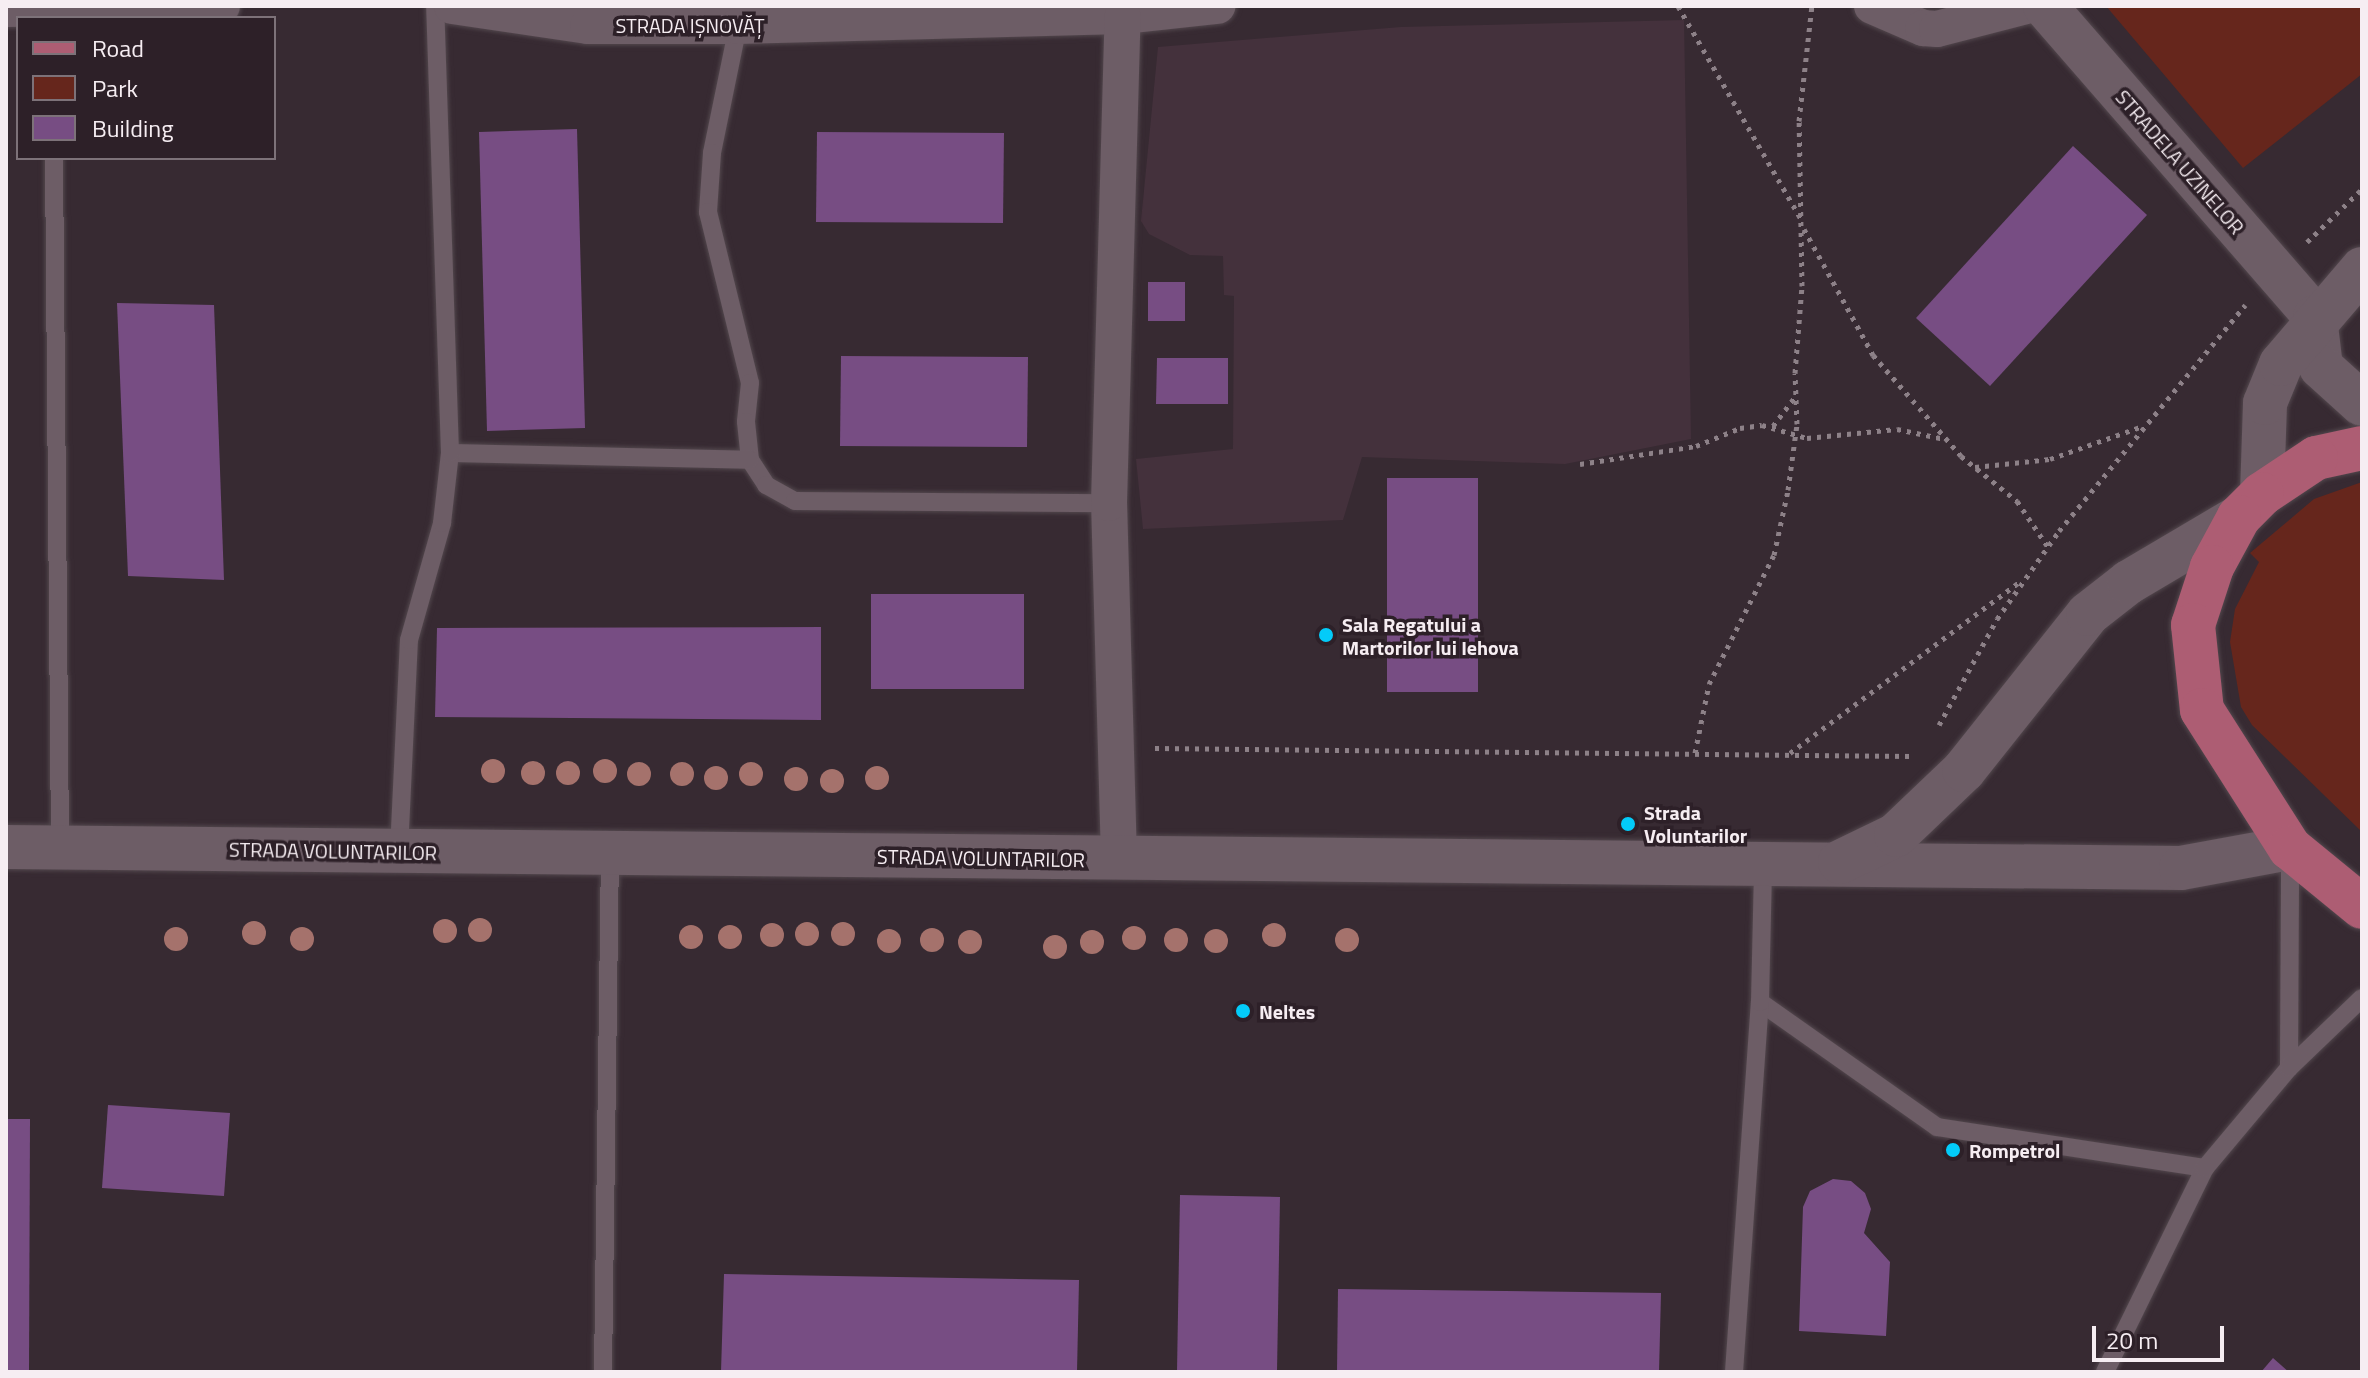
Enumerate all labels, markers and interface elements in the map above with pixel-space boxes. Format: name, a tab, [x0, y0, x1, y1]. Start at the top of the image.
street label: STRADA IȘNOVĂȚ	[615, 13, 765, 37]
legend	[16, 16, 276, 160]
text: Road	[92, 30, 144, 66]
text: Park	[92, 70, 138, 106]
street label: STRADELA UZINELOR	[2111, 85, 2249, 239]
text: Building	[92, 110, 174, 146]
place label: Sala Regatului a Martorilor lui Iehova	[1342, 612, 1519, 659]
marker: Sala Regatului a Martorilor lui Iehova	[1317, 626, 1335, 644]
place label: Strada Voluntarilor	[1644, 800, 1747, 847]
marker: Strada Voluntarilor	[1619, 815, 1637, 833]
street label: STRADA VOLUNTARILOR	[229, 837, 437, 865]
street label: STRADA VOLUNTARILOR	[877, 844, 1085, 872]
place label: Neltes	[1259, 999, 1315, 1023]
marker: Neltes	[1234, 1002, 1252, 1020]
place label: Rompetrol	[1969, 1138, 2060, 1162]
marker: Rompetrol	[1944, 1141, 1962, 1159]
scale bar	[2096, 1310, 2228, 1360]
text: 20 m	[2106, 1322, 2158, 1358]

